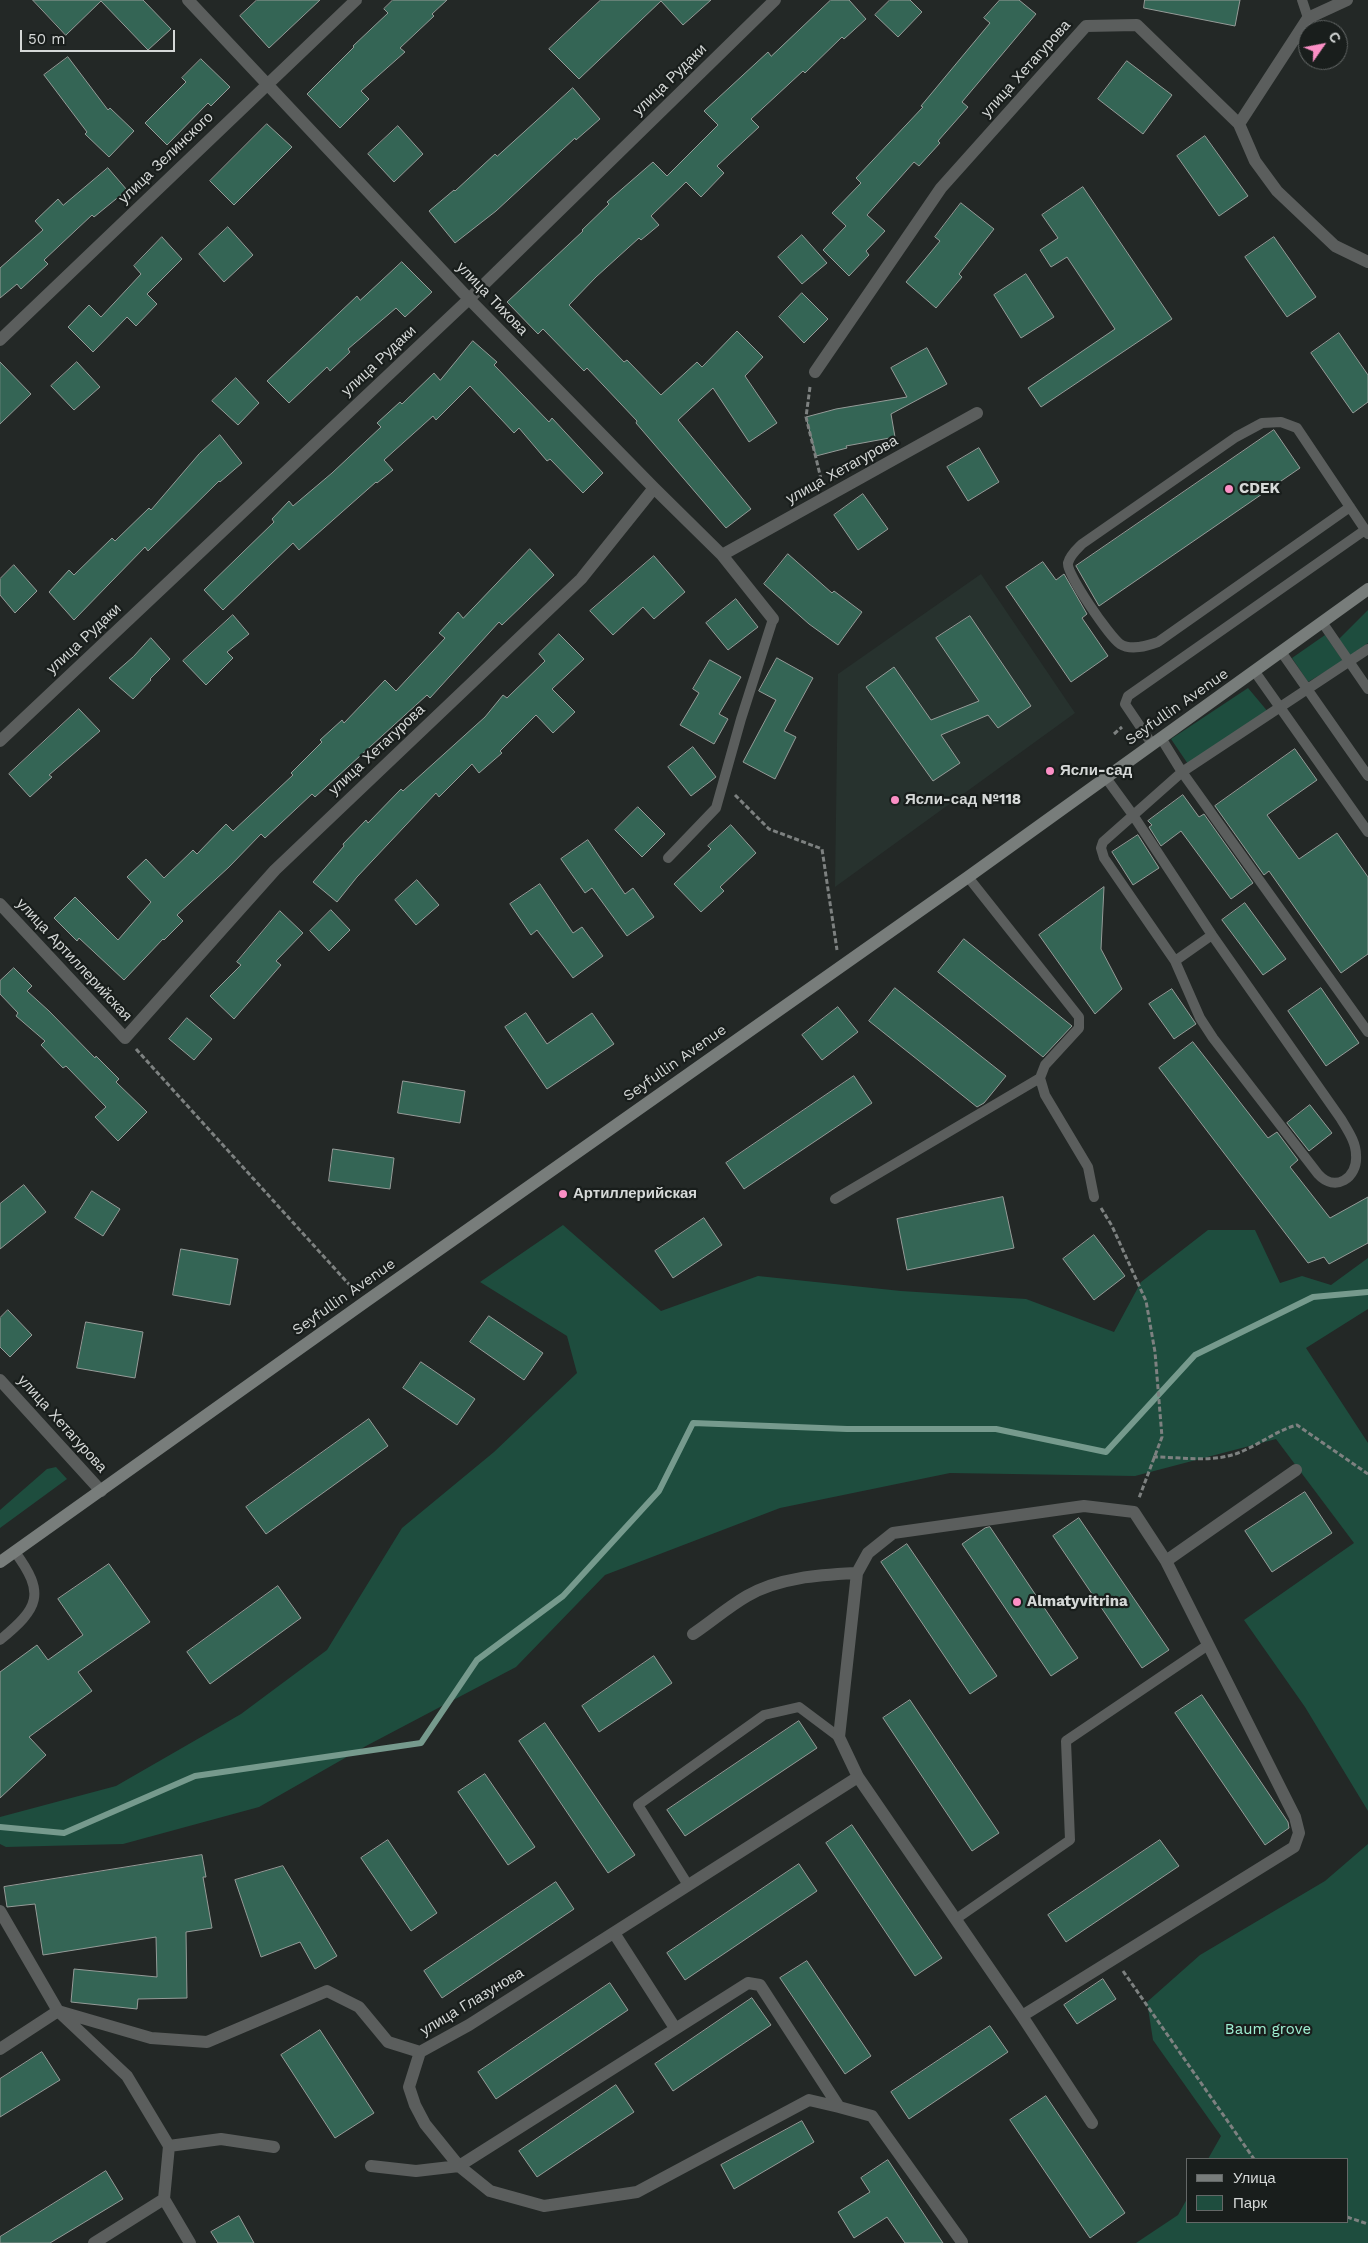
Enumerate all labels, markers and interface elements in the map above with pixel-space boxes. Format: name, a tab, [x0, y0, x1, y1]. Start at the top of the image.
street label: улица Хетагурова	[978, 17, 1074, 121]
scale bar	[22, 20, 178, 52]
north arrow	[1298, 20, 1348, 70]
text: С	[1325, 29, 1344, 46]
text: 50 m	[28, 30, 65, 48]
street label: улица Рудаки	[629, 40, 711, 120]
street label: улица Зелинского	[115, 108, 217, 208]
street label: улица Тихова	[453, 259, 531, 339]
street label: улица Рудаки	[338, 322, 420, 400]
street label: улица Хетагурова	[783, 432, 901, 508]
place label: CDEK	[1239, 480, 1280, 498]
marker: CDEK	[1223, 483, 1235, 495]
street label: улица Рудаки	[43, 600, 125, 678]
street label: Seyfullin Avenue	[1122, 665, 1232, 749]
street label: улица Хетагурова	[325, 701, 429, 799]
place label: Ясли-сад	[1060, 762, 1132, 780]
marker: Ясли-сад	[1044, 765, 1056, 777]
place label: Ясли-сад №118	[905, 791, 1021, 809]
marker: Ясли-сад №118	[889, 794, 901, 806]
street label: улица Артиллерийская	[12, 895, 136, 1025]
street label: Seyfullin Avenue	[620, 1021, 730, 1105]
place label: Артиллерийская	[573, 1185, 697, 1203]
marker: Артиллерийская	[557, 1188, 569, 1200]
street label: Seyfullin Avenue	[289, 1255, 399, 1339]
street label: улица Хетагурова	[14, 1372, 110, 1476]
place label: Almatyvitrina	[1027, 1593, 1128, 1611]
marker: Almatyvitrina	[1011, 1596, 1023, 1608]
street label: улица Глазунова	[417, 1964, 527, 2040]
park label: Baum grove	[1225, 2021, 1311, 2039]
legend	[1186, 2158, 1348, 2223]
text: Улица	[1233, 2169, 1276, 2187]
text: Парк	[1233, 2194, 1267, 2212]

